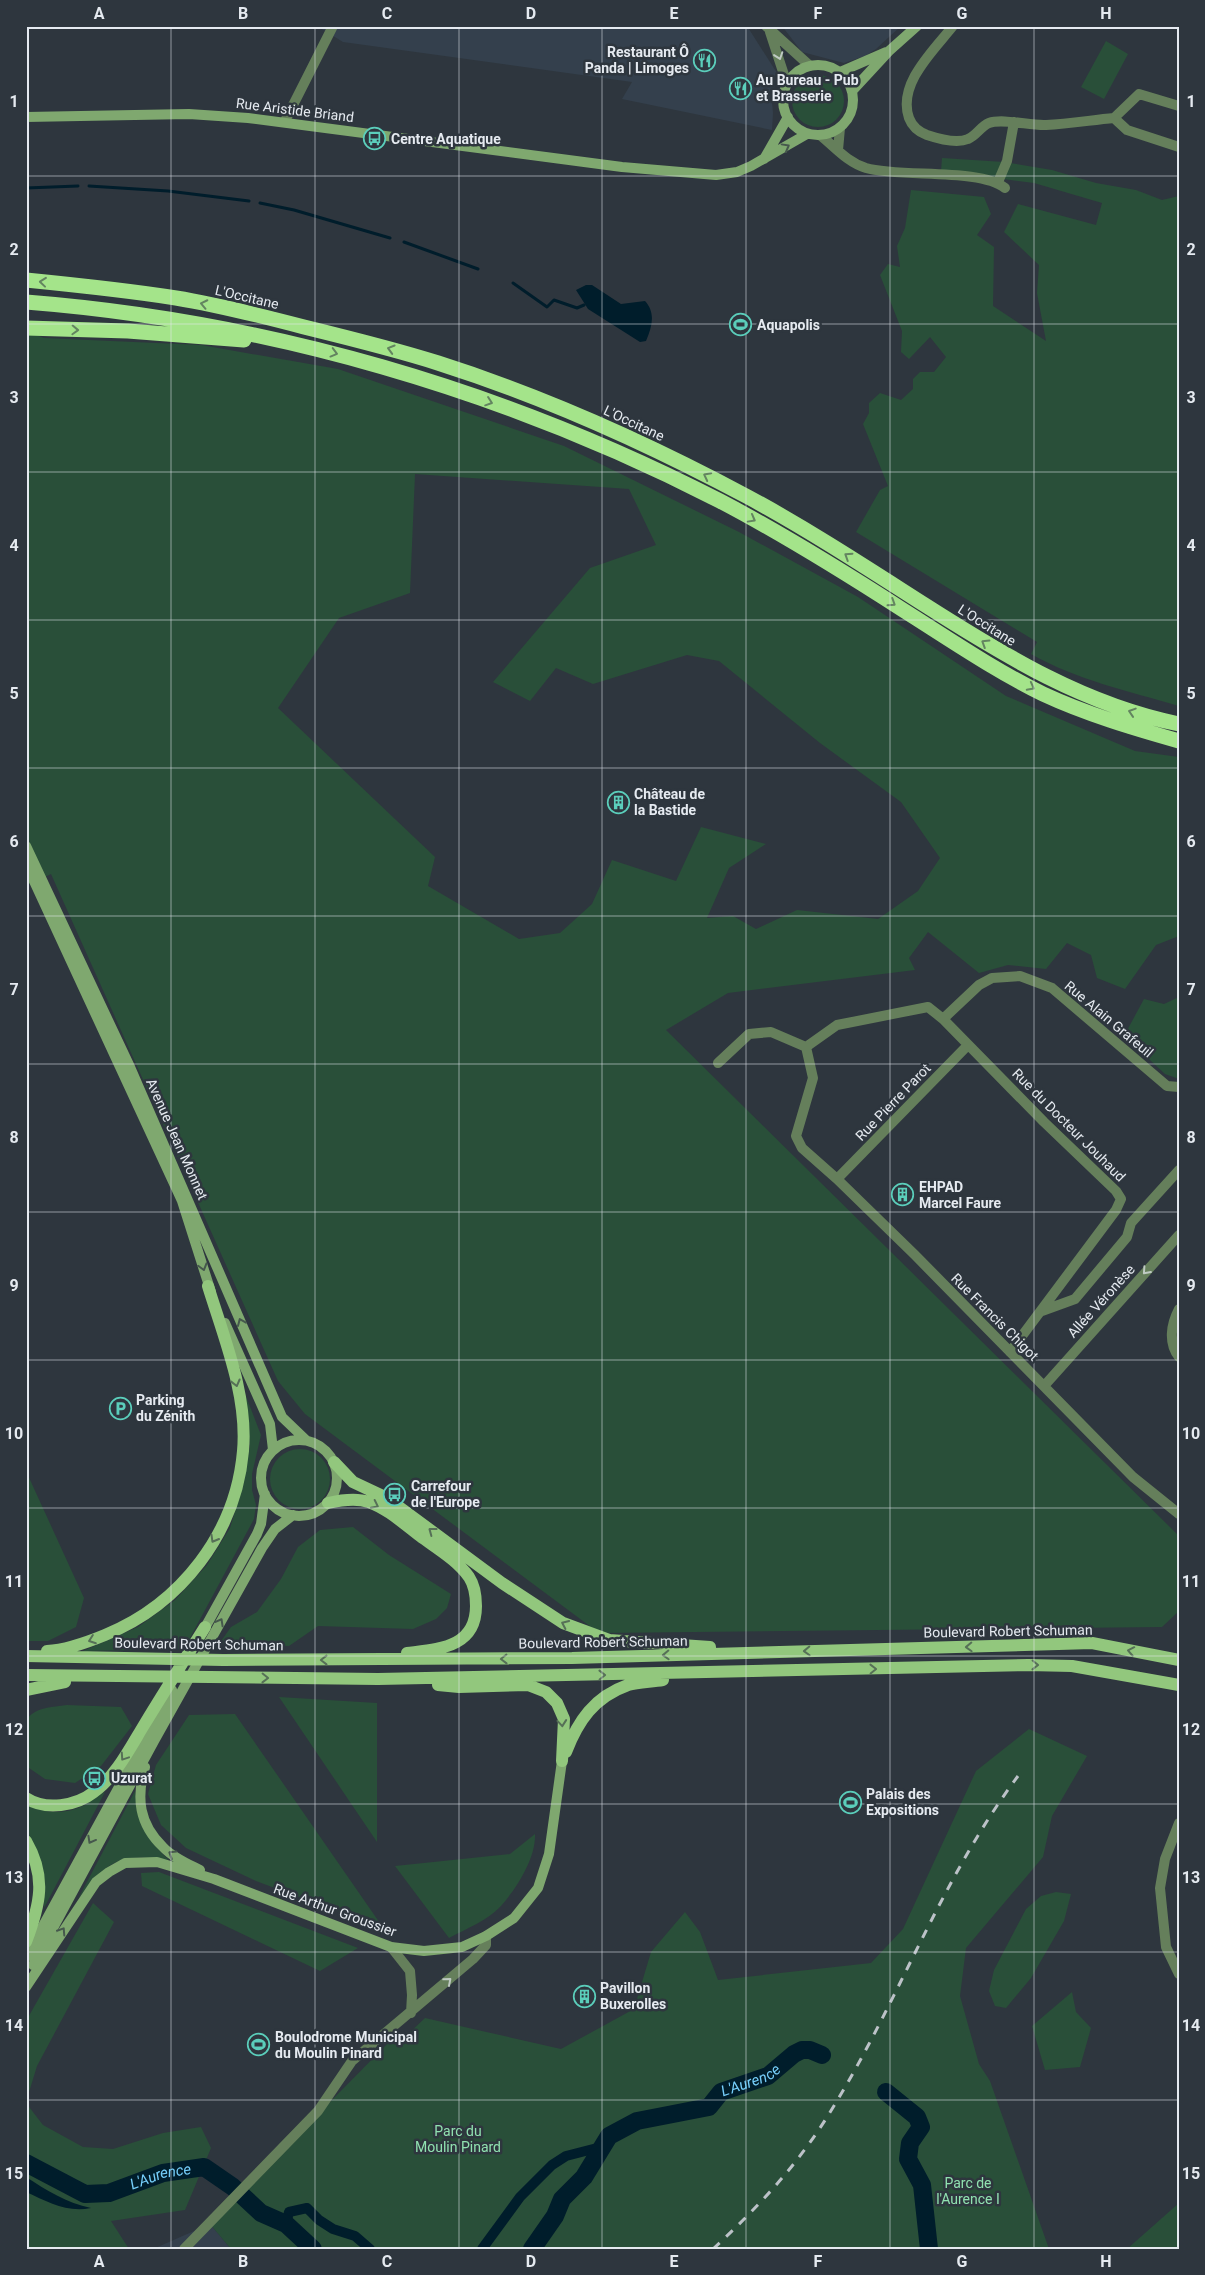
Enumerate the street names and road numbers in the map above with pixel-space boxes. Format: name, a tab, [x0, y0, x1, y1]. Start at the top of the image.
street label: Rue Aristide Briand	[235, 95, 355, 125]
street label: L'Occitane	[214, 282, 280, 312]
street label: L'Occitane	[601, 402, 667, 444]
street label: L'Occitane	[955, 601, 1019, 649]
street label: Rue Alain Grafeuil	[1062, 977, 1156, 1061]
street label: Rue Pierre Parot	[852, 1060, 934, 1144]
street label: Rue du Docteur Jouhaud	[1009, 1065, 1129, 1185]
street label: Avenue Jean Monnet	[143, 1076, 211, 1202]
street label: Allée Véronèse	[1064, 1261, 1138, 1341]
street label: Rue Francis Chigot	[948, 1270, 1042, 1364]
street label: Boulevard Robert Schuman	[923, 1622, 1093, 1640]
street label: Boulevard Robert Schuman	[518, 1633, 688, 1651]
street label: Boulevard Robert Schuman	[114, 1635, 284, 1653]
street label: Rue Arthur Groussier	[271, 1880, 399, 1940]

